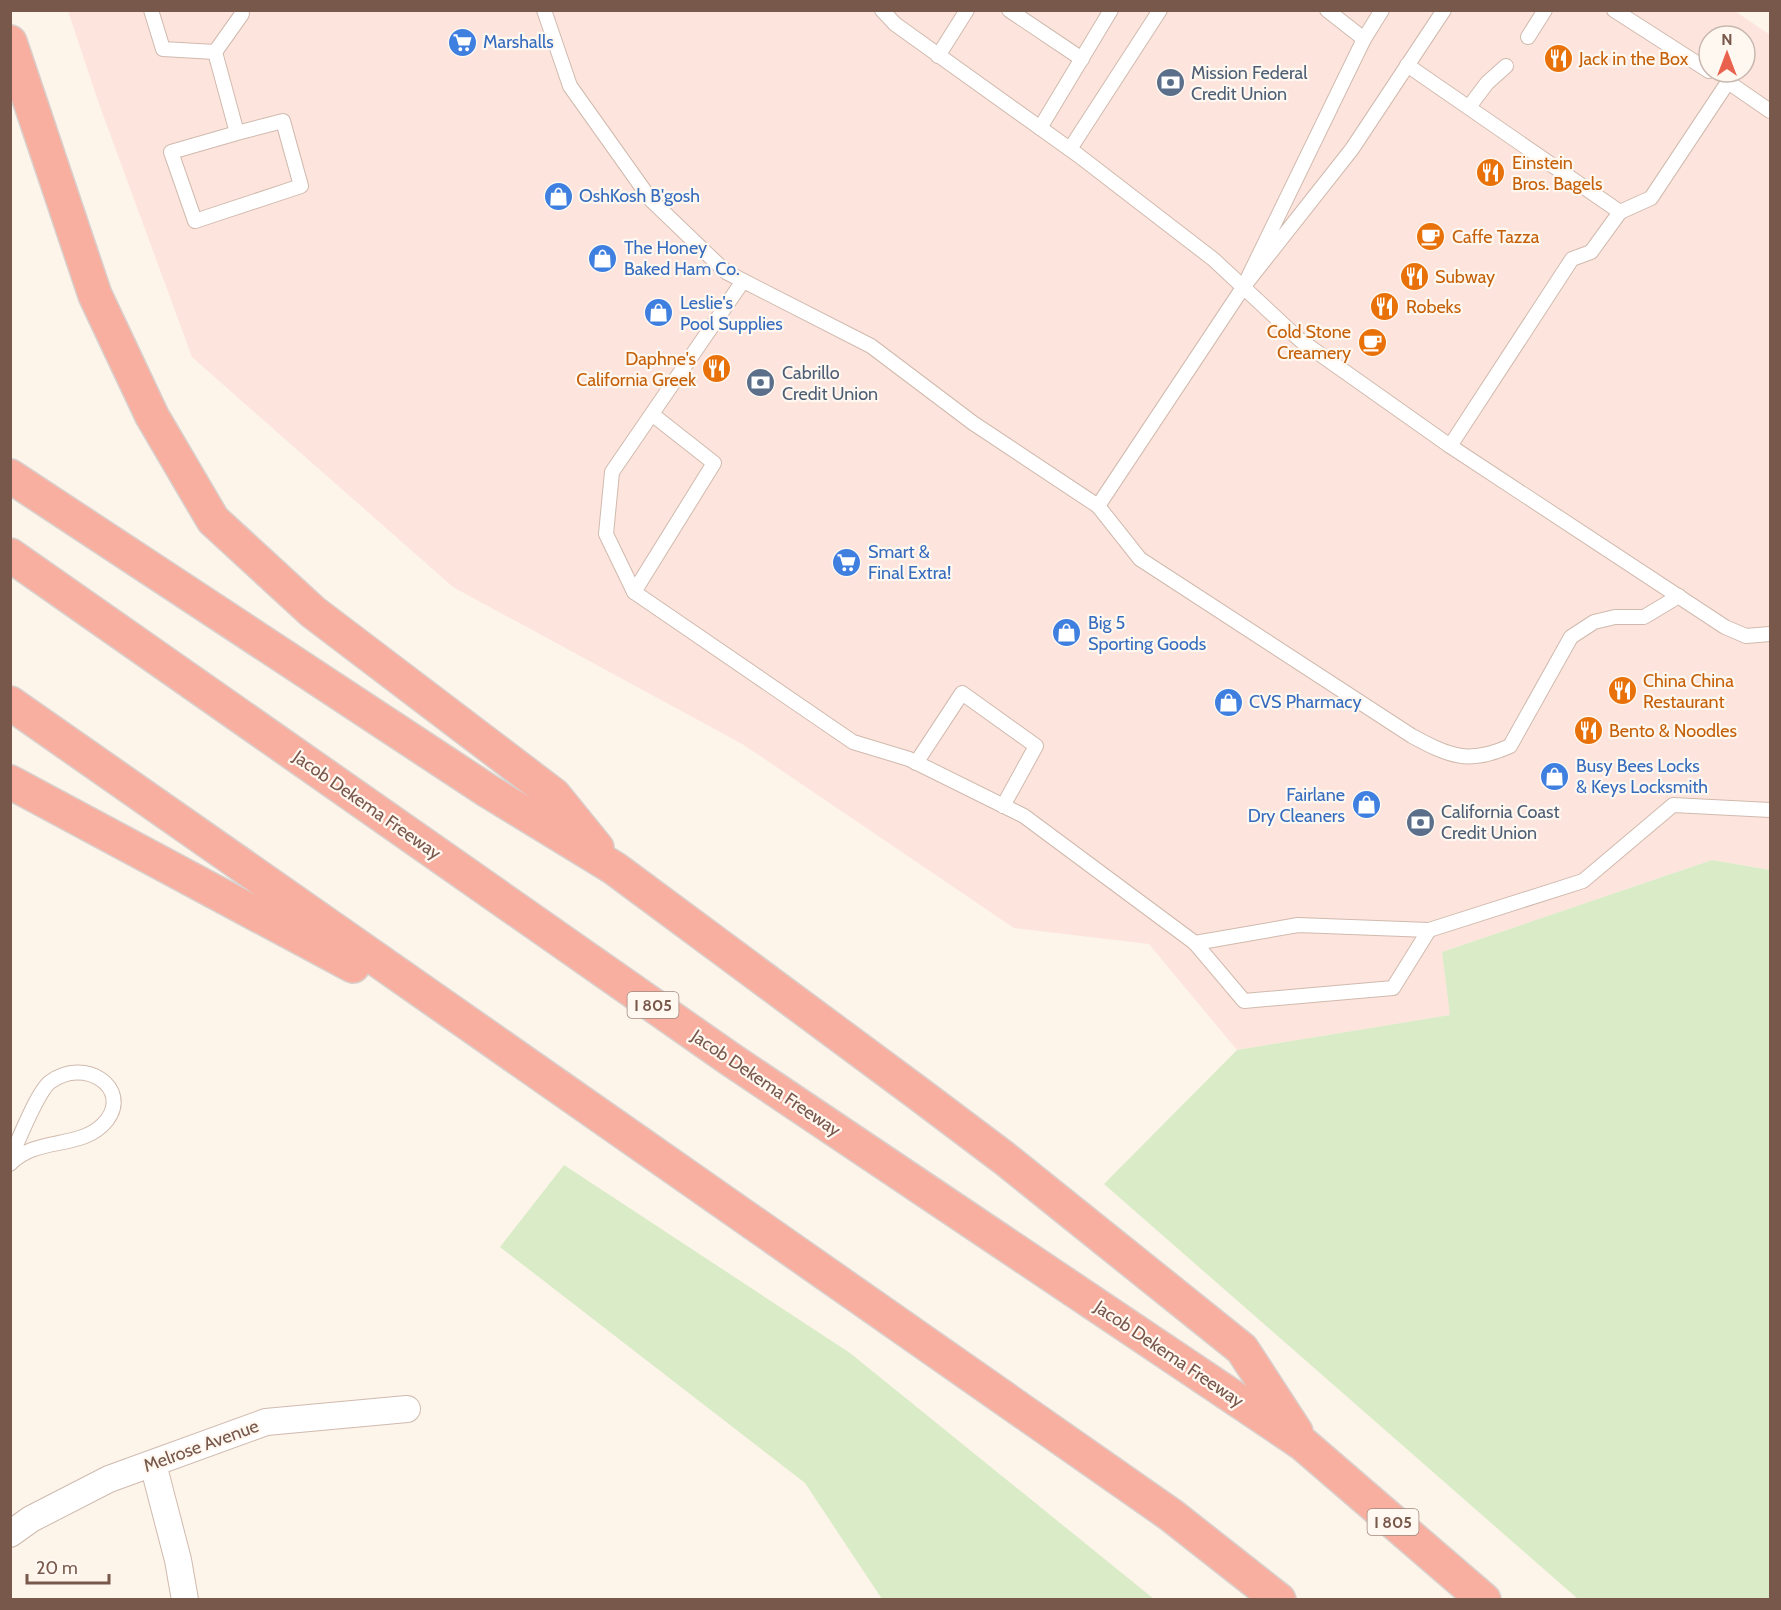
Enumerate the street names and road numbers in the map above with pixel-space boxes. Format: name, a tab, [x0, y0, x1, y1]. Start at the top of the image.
street label: Jacob Dekema Freeway	[288, 745, 445, 864]
road number: I 805	[628, 992, 678, 1018]
street label: Jacob Dekema Freeway	[686, 1024, 845, 1141]
street label: Jacob Dekema Freeway	[1089, 1295, 1248, 1412]
street label: Melrose Avenue	[140, 1415, 262, 1477]
road number: I 805	[1368, 1509, 1418, 1535]

